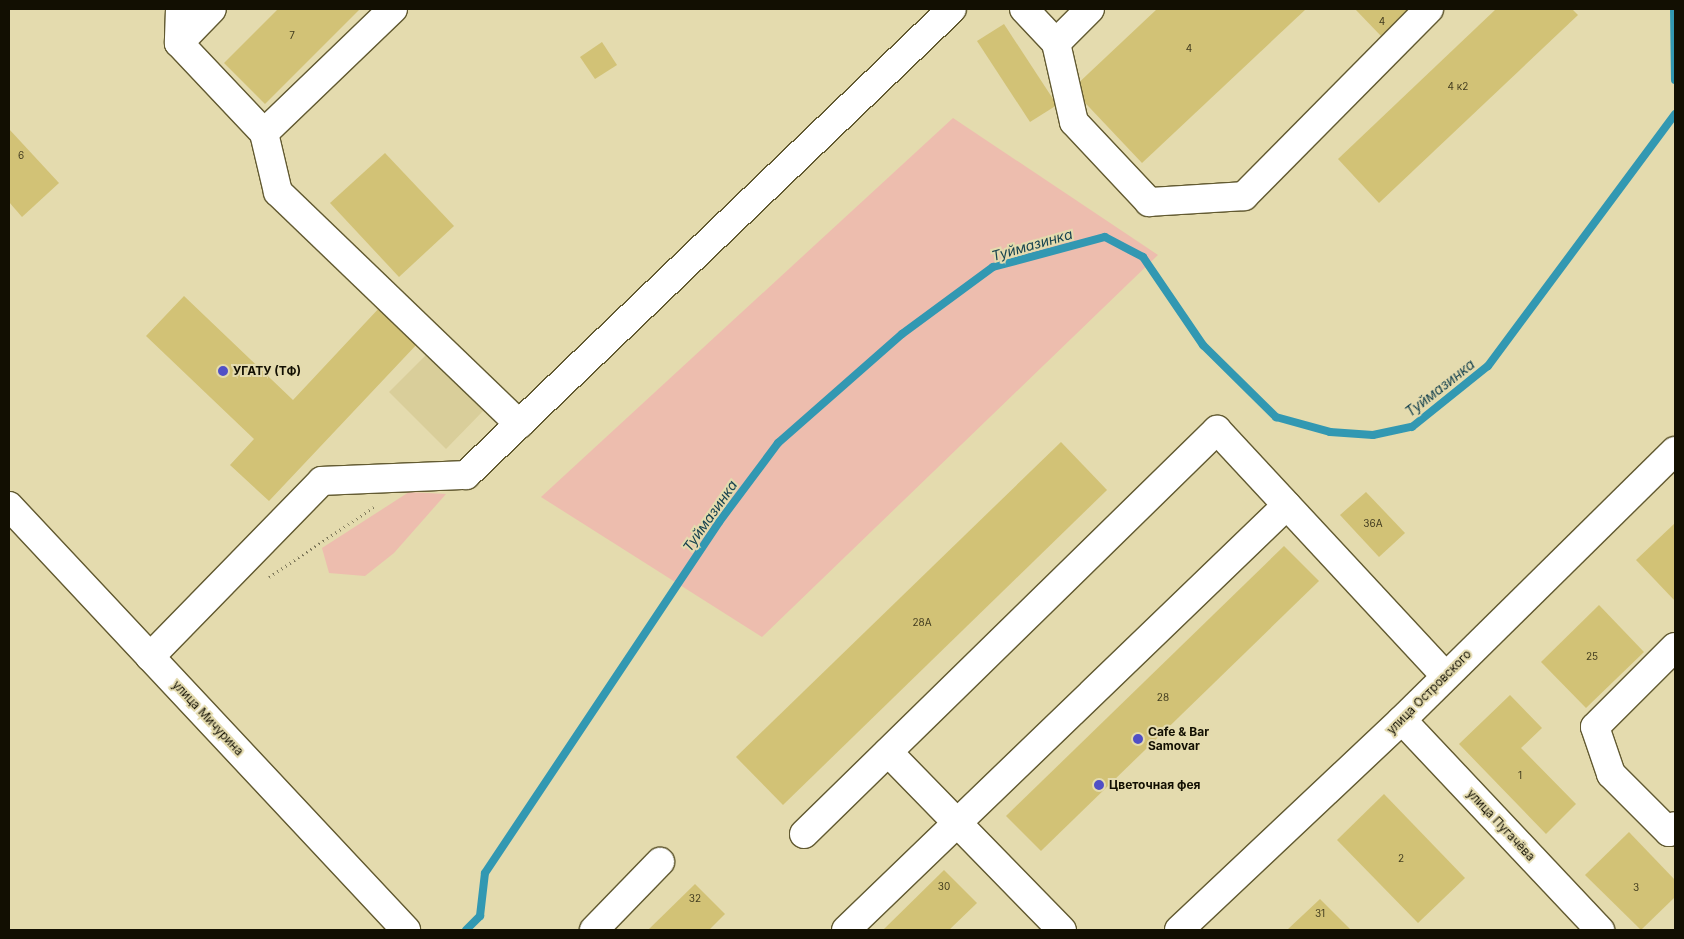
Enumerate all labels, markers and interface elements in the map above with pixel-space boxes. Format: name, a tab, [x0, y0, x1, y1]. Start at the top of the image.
house number: 4	[1379, 16, 1385, 28]
house number: 7	[289, 30, 295, 42]
house number: 4	[1186, 43, 1192, 55]
house number: 4 к2	[1448, 81, 1468, 93]
house number: 6	[18, 150, 24, 162]
water label: Туймазинка	[990, 225, 1074, 265]
water label: Туймазинка	[1402, 356, 1478, 420]
place label: УГАТУ (ТФ)	[233, 364, 301, 378]
marker: УГАТУ (ТФ)	[217, 365, 229, 377]
water label: Туймазинка	[679, 477, 741, 555]
house number: 36А	[1363, 518, 1383, 530]
house number: 28А	[912, 617, 932, 629]
street label: улица Островского	[1384, 647, 1474, 737]
house number: 25	[1586, 651, 1598, 663]
street label: улица Мичурина	[170, 678, 246, 758]
house number: 28	[1157, 692, 1169, 704]
place label: Cafe & Bar Samovar	[1148, 725, 1209, 753]
marker: Cafe & Bar Samovar	[1132, 733, 1144, 745]
house number: 1	[1518, 770, 1522, 782]
place label: Цветочная фея	[1109, 778, 1201, 792]
marker: Цветочная фея	[1093, 779, 1105, 791]
street label: улица Пугачёва	[1464, 786, 1538, 864]
house number: 2	[1398, 853, 1404, 865]
house number: 30	[938, 881, 950, 893]
house number: 3	[1633, 882, 1639, 894]
house number: 32	[689, 893, 701, 905]
house number: 31	[1315, 908, 1325, 920]

